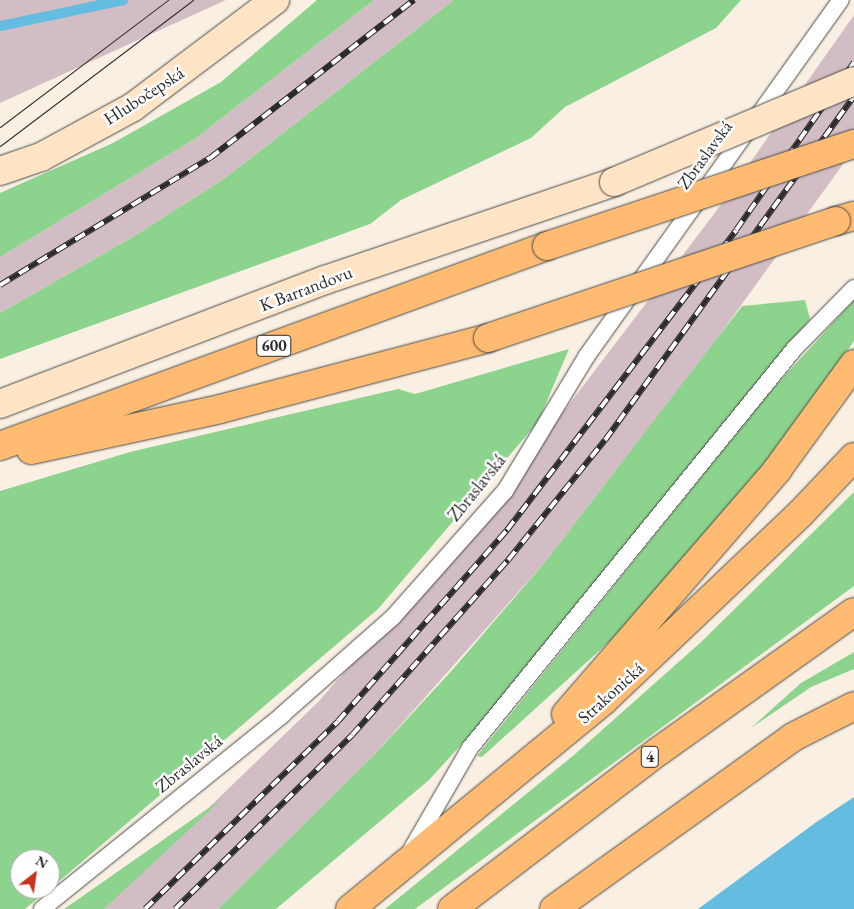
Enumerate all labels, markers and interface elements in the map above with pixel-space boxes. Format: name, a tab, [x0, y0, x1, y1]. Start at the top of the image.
street label: Hlubočepská	[100, 62, 188, 130]
street label: Zbraslavská	[673, 116, 737, 194]
street label: K Barrandovu	[257, 261, 355, 317]
road number: 600	[255, 332, 293, 360]
street label: Zbraslavská	[444, 450, 510, 526]
street label: Strakonická	[574, 658, 648, 728]
street label: Zbraslavská	[151, 731, 227, 797]
road number: 4	[640, 744, 660, 770]
north arrow	[10, 849, 60, 899]
text: N	[33, 851, 51, 872]

